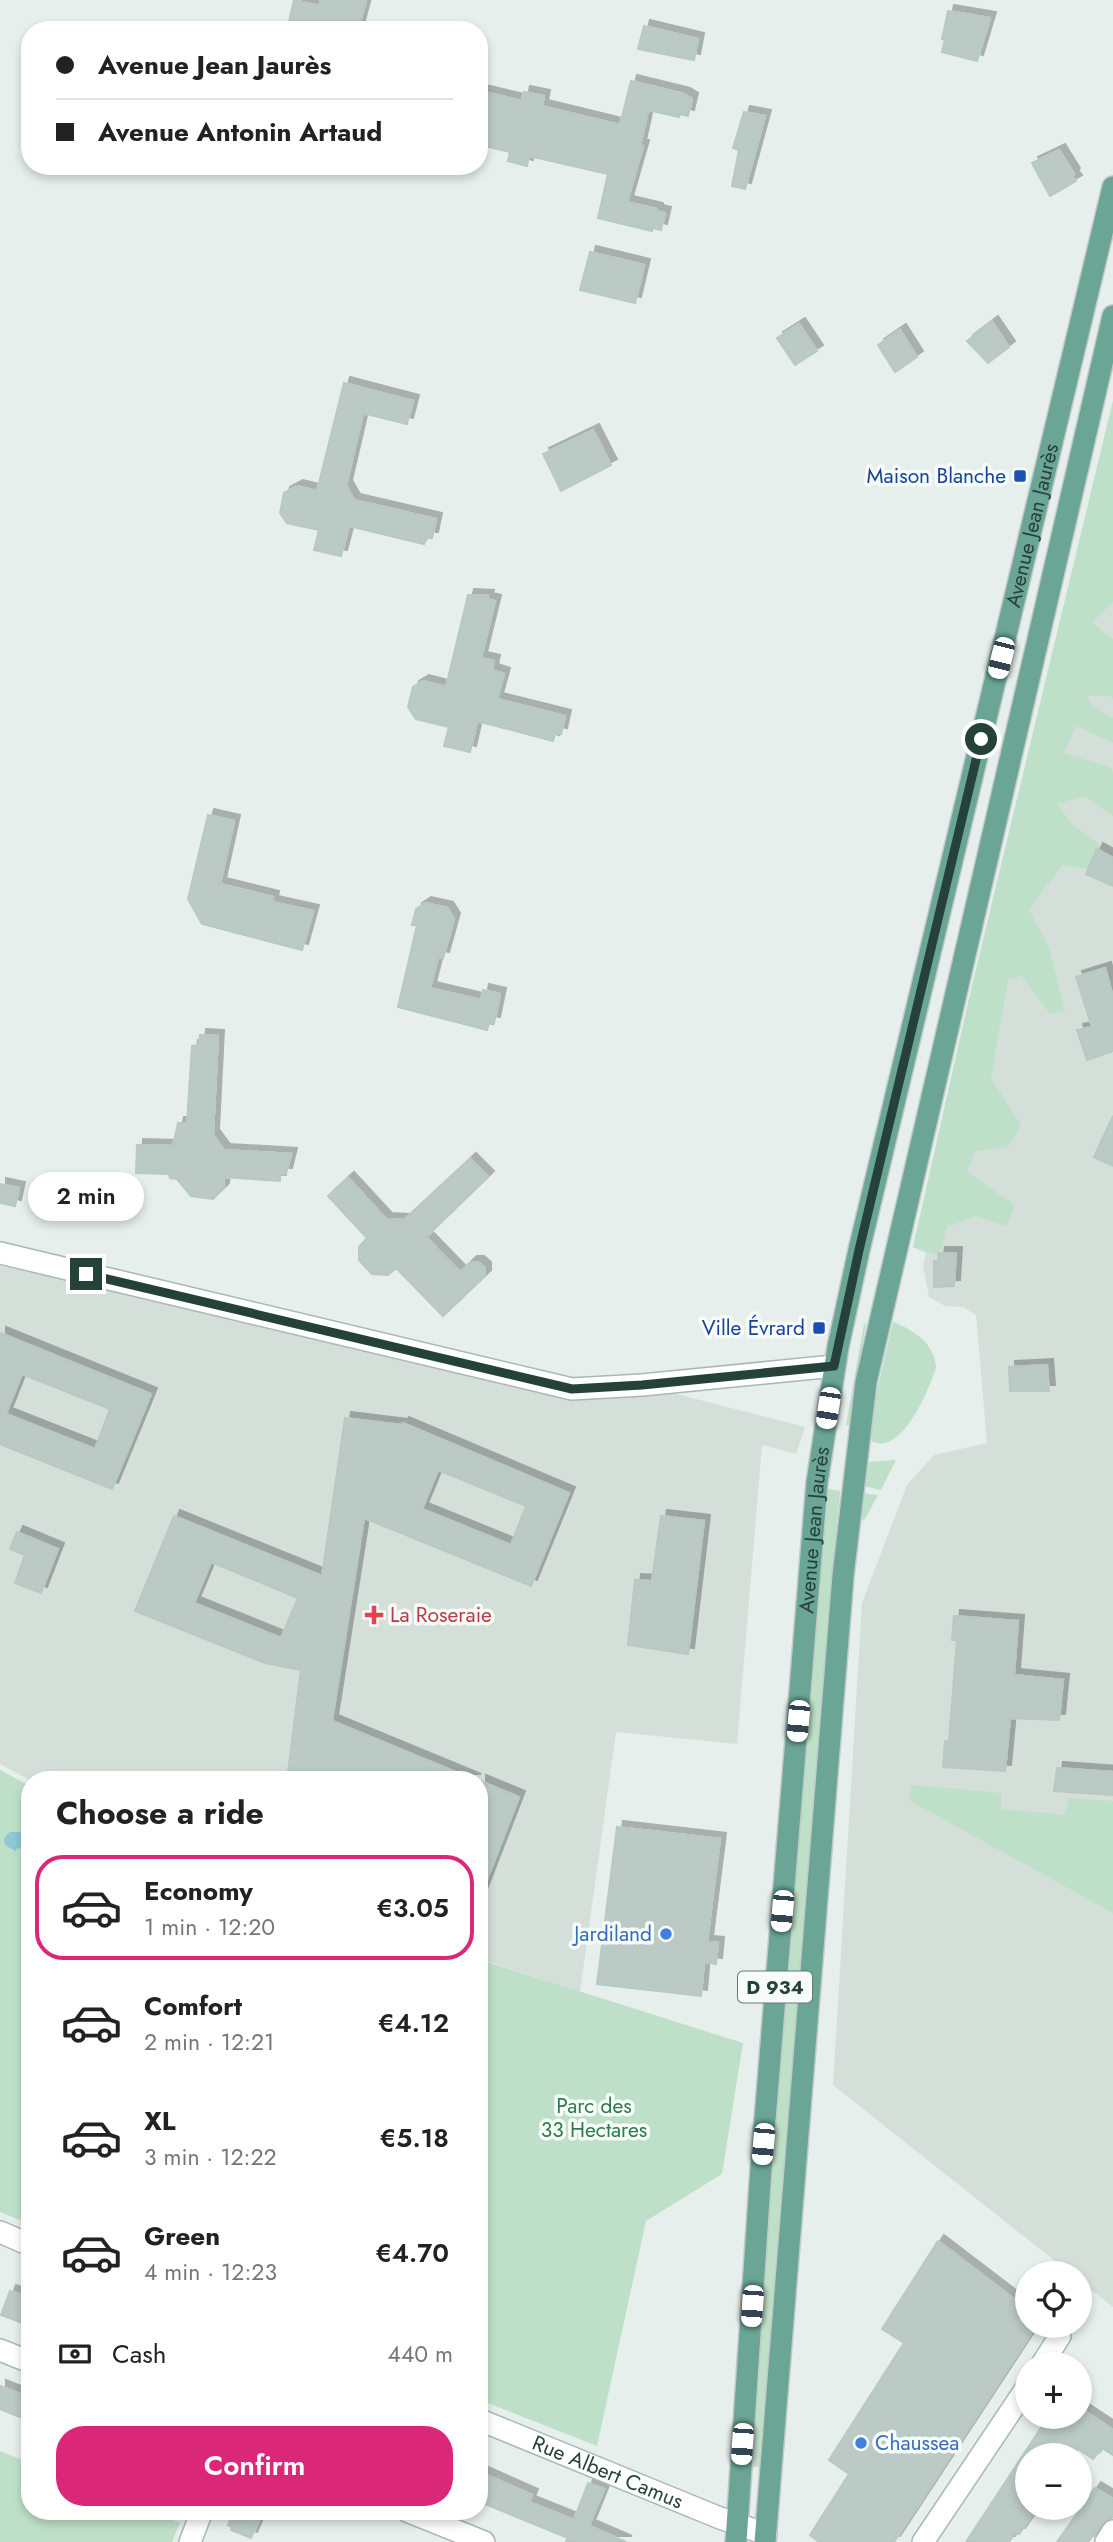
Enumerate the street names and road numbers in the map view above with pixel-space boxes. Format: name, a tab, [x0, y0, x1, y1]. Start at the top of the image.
street label: Avenue Jean Jaurès	[998, 440, 1066, 610]
street label: Avenue Jean Jaurès	[791, 1444, 837, 1615]
road number: D 934	[738, 1971, 812, 2002]
street label: Rue Albert Camus	[528, 2428, 688, 2516]

